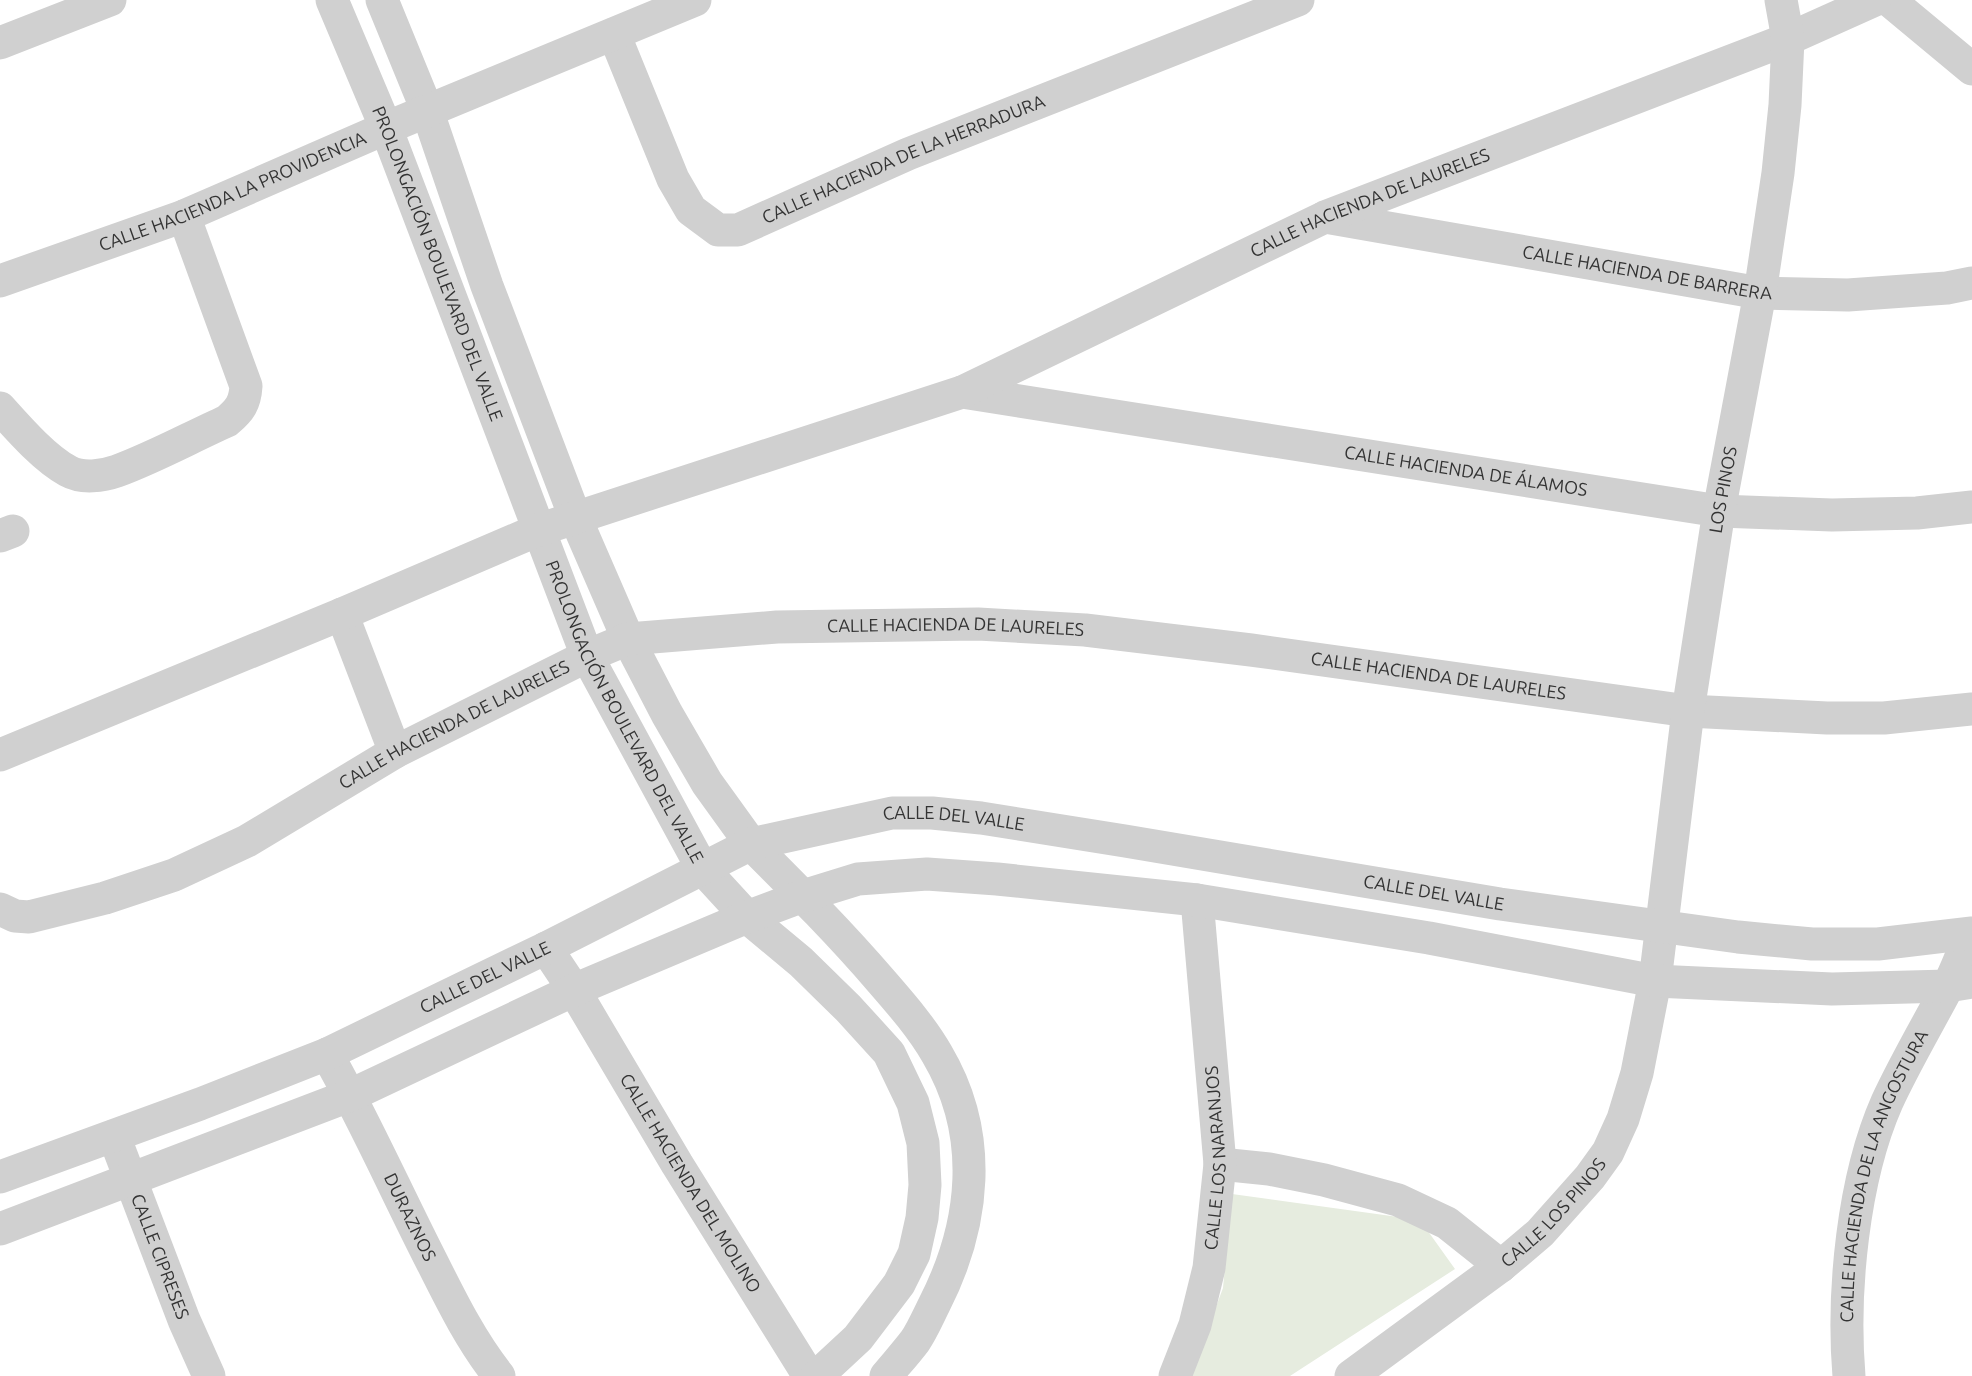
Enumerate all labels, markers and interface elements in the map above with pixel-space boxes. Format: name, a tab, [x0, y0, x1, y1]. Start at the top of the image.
street label: CALLE HACIENDA DE LA HERRADURA	[759, 90, 1048, 227]
street label: PROLONGACIÓN BOULEVARD DEL VALLE	[369, 103, 508, 424]
street label: CALLE HACIENDA LA PROVIDENCIA	[96, 127, 369, 254]
street label: CALLE HACIENDA DE LAURELES	[1247, 144, 1492, 261]
street label: CALLE HACIENDA DE BARRERA	[1521, 241, 1772, 302]
street label: CALLE HACIENDA DE ÁLAMOS	[1343, 441, 1589, 499]
street label: LOS PINOS	[1705, 445, 1740, 534]
street label: PROLONGACIÓN BOULEVARD DEL VALLE	[542, 557, 708, 866]
street label: CALLE HACIENDA DE LAURELES	[827, 613, 1085, 639]
street label: CALLE HACIENDA DE LAURELES	[1310, 647, 1567, 703]
street label: CALLE HACIENDA DE LAURELES	[335, 655, 572, 792]
street label: CALLE DEL VALLE	[881, 802, 1026, 834]
street label: CALLE DEL VALLE	[1362, 870, 1506, 914]
street label: CALLE DEL VALLE	[416, 937, 553, 1017]
street label: CALLE HACIENDA DE LA ANGOSTURA	[1836, 1026, 1931, 1323]
street label: CALLE LOS NARANJOS	[1200, 1065, 1229, 1251]
street label: CALLE HACIENDA DEL MOLINO	[617, 1070, 766, 1296]
street label: CALLE LOS PINOS	[1496, 1154, 1609, 1271]
street label: DURAZNOS	[381, 1170, 441, 1264]
street label: CALLE CIPRESES	[128, 1191, 194, 1322]

